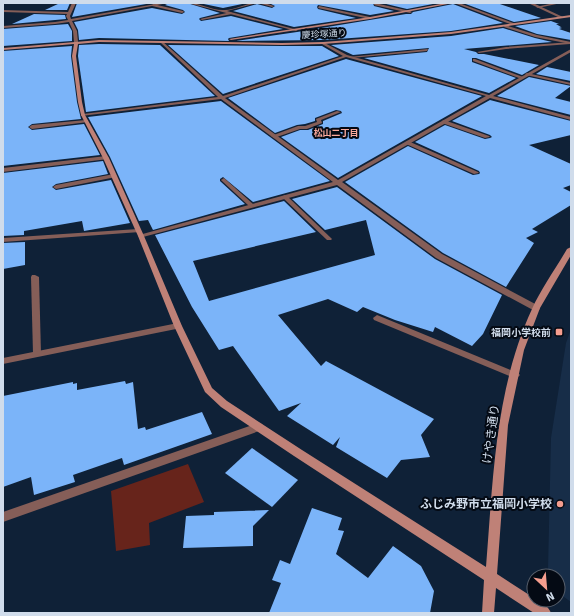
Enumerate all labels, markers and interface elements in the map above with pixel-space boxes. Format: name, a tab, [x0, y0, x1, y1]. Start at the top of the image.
street label: 慶珍塚通り	[301, 28, 347, 41]
district label: 松山二丁目	[313, 128, 359, 139]
place label: 福岡小学校前	[491, 327, 551, 339]
marker: 福岡小学校前	[554, 327, 564, 337]
street label: けやき通り	[480, 403, 503, 465]
place label: ふじみ野市立福岡小学校	[420, 497, 552, 512]
marker: ふじみ野市立福岡小学校	[555, 499, 565, 509]
north arrow	[526, 568, 566, 608]
text: N	[544, 589, 556, 604]

